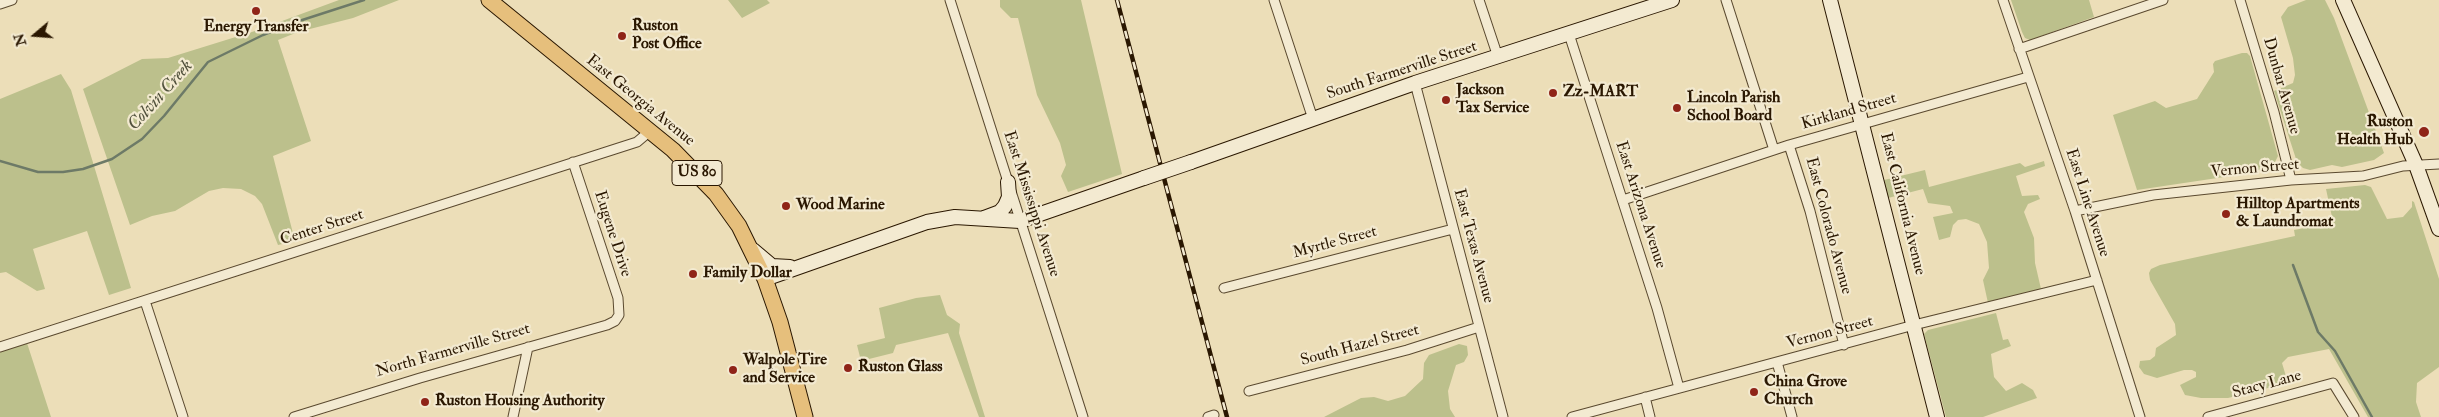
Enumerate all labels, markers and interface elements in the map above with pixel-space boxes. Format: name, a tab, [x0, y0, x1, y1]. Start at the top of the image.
marker: Energy Transfer	[250, 5, 262, 17]
north arrow	[10, 10, 60, 60]
place label: Ruston Post Office	[632, 17, 702, 55]
place label: Energy Transfer	[204, 18, 308, 38]
marker: Ruston Post Office	[616, 30, 628, 42]
text: N	[10, 31, 30, 48]
street label: Dunbar Avenue	[2258, 35, 2304, 137]
street label: South Farmerville Street	[1324, 38, 1480, 104]
street label: East Georgia Avenue	[582, 51, 698, 151]
water label: Colvin Creek	[124, 56, 198, 136]
place label: Jackson Tax Service	[1456, 81, 1529, 119]
place label: Zz-MART	[1563, 83, 1638, 103]
marker: Zz-MART	[1547, 87, 1559, 99]
place label: Lincoln Parish School Board	[1687, 89, 1780, 127]
street label: Kirkland Street	[1799, 89, 1899, 135]
marker: Jackson Tax Service	[1440, 94, 1452, 106]
marker: Lincoln Parish School Board	[1671, 102, 1683, 114]
place label: Ruston Health Hub	[2337, 113, 2413, 151]
marker: Ruston Health Hub	[2417, 125, 2431, 139]
street label: East Mississippi Avenue	[998, 129, 1064, 279]
street label: East California Avenue	[1875, 131, 1929, 277]
street label: East Arizona Avenue	[1610, 139, 1670, 271]
street label: East Line Avenue	[2060, 146, 2114, 260]
street label: East Colorado Avenue	[1800, 155, 1856, 297]
street label: Vernon Street	[2210, 156, 2300, 182]
road number: US 80	[672, 160, 722, 186]
street label: East Texas Avenue	[1449, 187, 1497, 305]
street label: Eugene Drive	[589, 189, 635, 279]
place label: Hilltop Apartments & Laundromat	[2236, 195, 2360, 233]
place label: Wood Marine	[796, 196, 885, 216]
marker: Wood Marine	[780, 200, 792, 212]
street label: Center Street	[278, 206, 366, 250]
marker: Hilltop Apartments & Laundromat	[2220, 208, 2232, 220]
street label: Myrtle Street	[1291, 223, 1379, 263]
place label: Family Dollar	[703, 264, 792, 284]
marker: Family Dollar	[687, 268, 699, 280]
street label: Vernon Street	[1785, 312, 1875, 354]
street label: North Farmerville Street	[374, 320, 532, 382]
street label: South Hazel Street	[1299, 321, 1421, 371]
place label: Walpole Tire and Service	[743, 351, 827, 389]
place label: Ruston Glass	[858, 358, 943, 378]
marker: Ruston Glass	[842, 362, 854, 374]
marker: Walpole Tire and Service	[727, 364, 739, 376]
street label: Stacy Lane	[2230, 367, 2304, 403]
place label: China Grove Church	[1764, 373, 1847, 411]
marker: China Grove Church	[1748, 386, 1760, 398]
place label: Ruston Housing Authority	[435, 392, 605, 412]
marker: Ruston Housing Authority	[419, 396, 431, 408]

